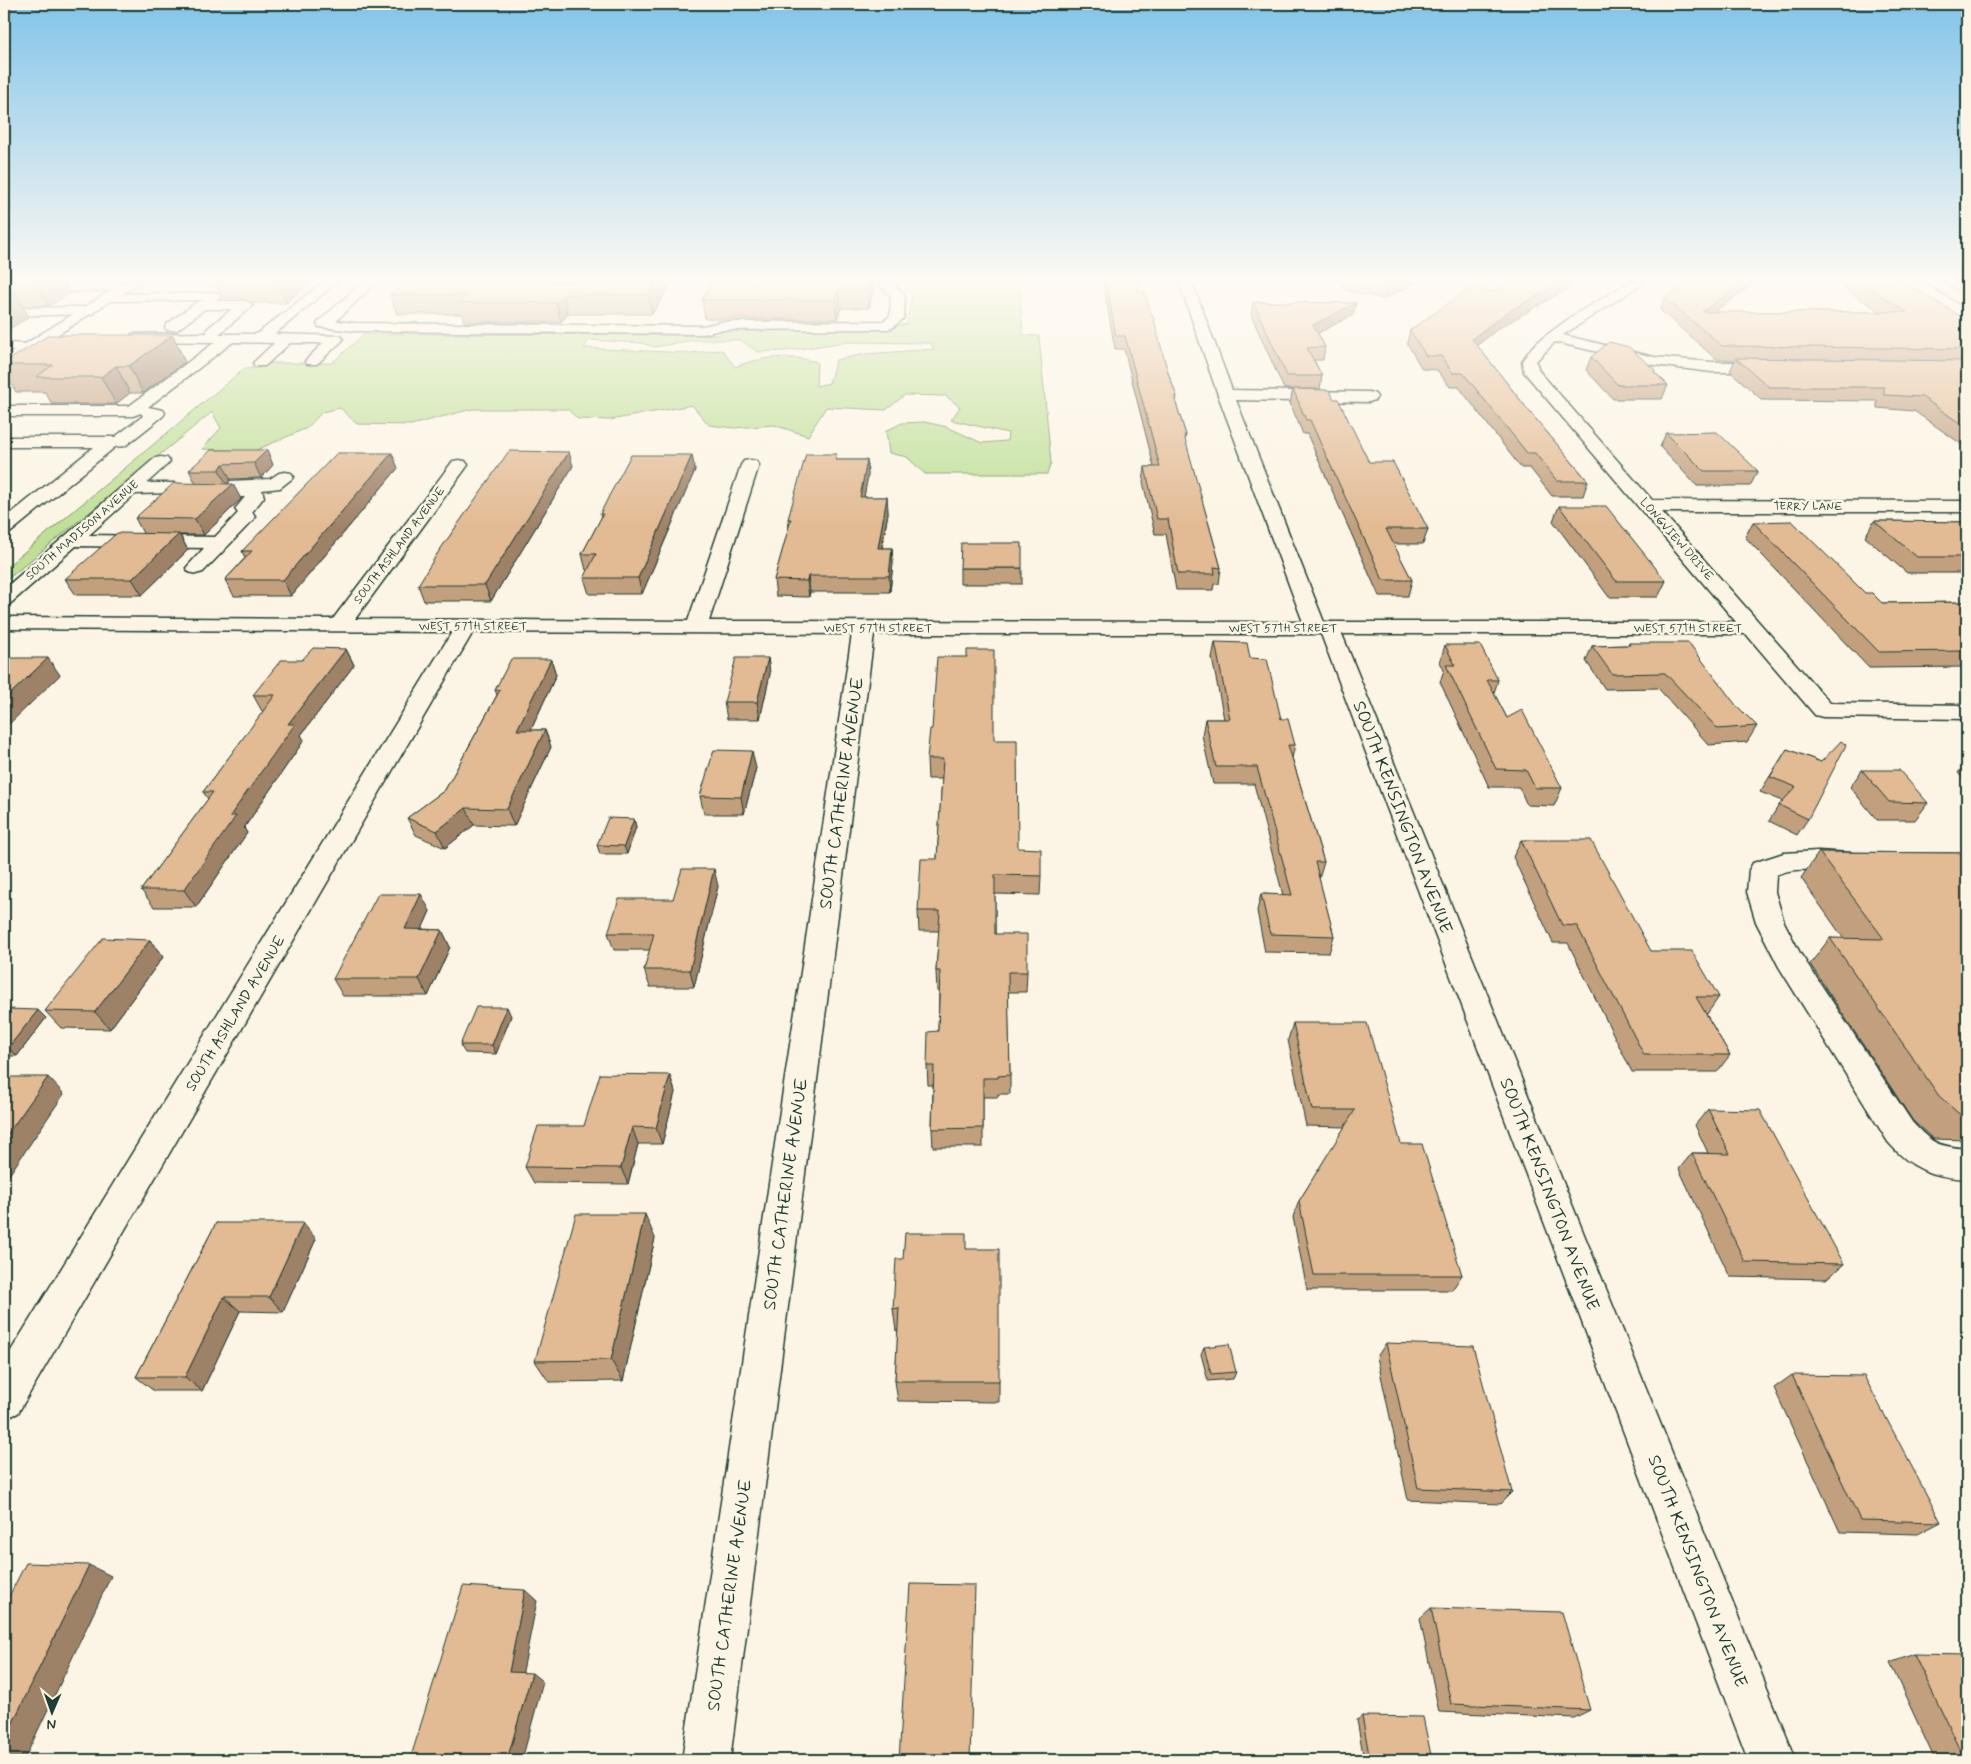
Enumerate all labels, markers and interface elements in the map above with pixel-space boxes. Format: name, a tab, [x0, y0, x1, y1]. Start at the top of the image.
street label: SOUTH MADISON AVENUE	[23, 477, 143, 584]
street label: SOUTH ASHLAND AVENUE	[350, 483, 449, 607]
street label: LONGVIEW DRIVE	[1636, 495, 1717, 585]
street label: TERRY LANE	[1773, 499, 1843, 515]
street label: WEST 57TH STREET	[419, 619, 527, 635]
street label: WEST 57TH STREET	[824, 621, 932, 637]
street label: WEST 57TH STREET	[1229, 621, 1337, 637]
street label: WEST 57TH STREET	[1634, 621, 1742, 637]
street label: SOUTH CATHERINE AVENUE	[814, 675, 870, 911]
street label: SOUTH KENSINGTON AVENUE	[1347, 698, 1458, 937]
street label: SOUTH ASHLAND AVENUE	[181, 932, 291, 1095]
street label: SOUTH KENSINGTON AVENUE	[1494, 1075, 1605, 1314]
street label: SOUTH CATHERINE AVENUE	[758, 1076, 814, 1312]
street label: SOUTH KENSINGTON AVENUE	[1642, 1452, 1753, 1691]
street label: SOUTH CATHERINE AVENUE	[702, 1477, 758, 1713]
north arrow	[28, 1686, 78, 1736]
text: N	[47, 1715, 57, 1733]

